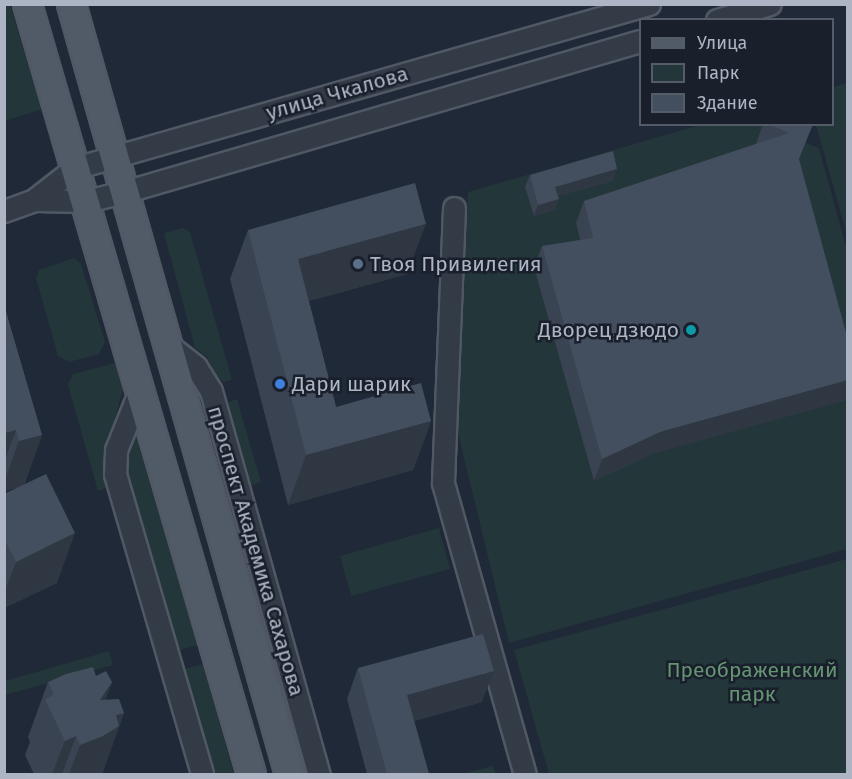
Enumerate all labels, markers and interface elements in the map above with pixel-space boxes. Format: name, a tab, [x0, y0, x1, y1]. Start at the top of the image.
legend	[639, 18, 834, 126]
text: Улица	[697, 32, 747, 54]
street label: улица Чкалова	[263, 61, 411, 125]
text: Парк	[697, 62, 739, 84]
text: Здание	[697, 92, 758, 114]
place label: Твоя Привилегия	[370, 251, 542, 277]
marker: Твоя Привилегия	[351, 257, 365, 271]
place label: Дворец дзюдо	[538, 317, 679, 343]
marker: Дворец дзюдо	[684, 323, 698, 337]
place label: Дари шарик	[292, 371, 411, 397]
marker: Дари шарик	[273, 377, 287, 391]
street label: проспект Академика Сахарова	[202, 403, 310, 699]
park label: Преображенский парк	[666, 657, 838, 707]

